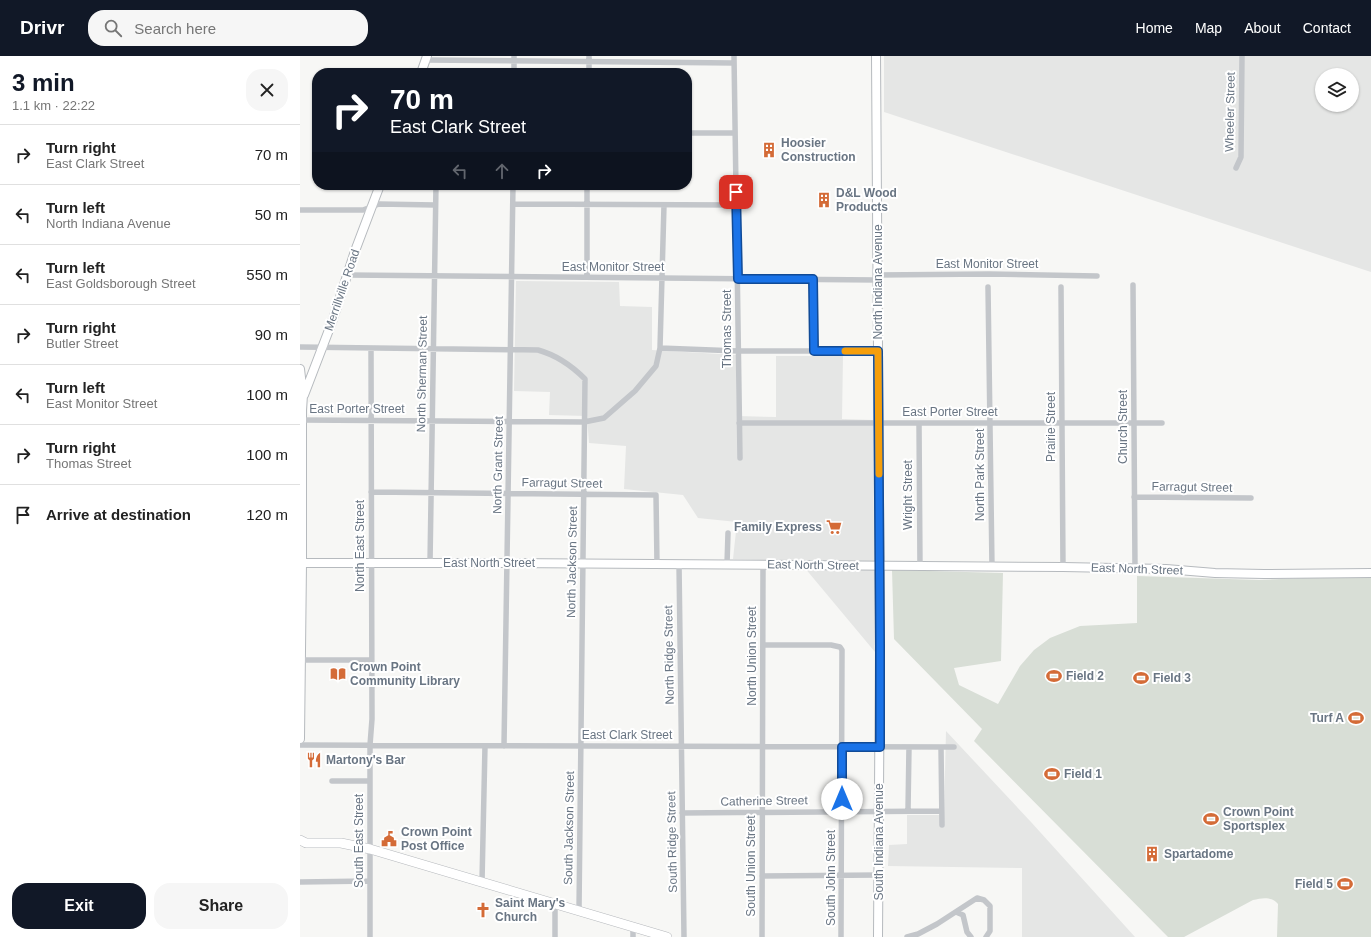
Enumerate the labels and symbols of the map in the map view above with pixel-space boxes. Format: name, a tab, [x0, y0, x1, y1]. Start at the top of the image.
street label: Wheeler Street	[1222, 71, 1238, 152]
place label: Hoosier Construction	[781, 136, 856, 164]
building icon: Hoosier Construction	[760, 141, 778, 159]
pin	[719, 175, 753, 209]
place label: D&L Wood Products	[836, 186, 897, 214]
building icon: D&L Wood Products	[815, 191, 833, 209]
street label: North Indiana Avenue	[871, 224, 885, 340]
street label: Merrillville Road	[321, 247, 363, 333]
street label: East Monitor Street	[936, 257, 1039, 271]
street label: East Monitor Street	[562, 260, 665, 274]
street label: Thomas Street	[720, 289, 734, 368]
street label: North Sherman Street	[414, 315, 430, 432]
street label: Church Street	[1116, 389, 1130, 464]
street label: Prairie Street	[1044, 391, 1058, 462]
street label: East Porter Street	[309, 402, 405, 416]
street label: East Porter Street	[902, 405, 998, 419]
street label: North Grant Street	[490, 415, 506, 514]
street label: North Park Street	[973, 428, 987, 521]
street label: Wright Street	[901, 459, 915, 530]
street label: Farragut Street	[522, 475, 603, 491]
street label: Farragut Street	[1152, 479, 1233, 495]
street label: North East Street	[353, 499, 367, 592]
street label: North Jackson Street	[564, 505, 580, 618]
supermarket icon: Family Express	[825, 518, 843, 536]
place label: Family Express	[734, 520, 822, 534]
street label: East North Street	[443, 556, 536, 570]
street label: East North Street	[767, 557, 860, 573]
street label: East North Street	[1091, 560, 1184, 578]
street label: North Ridge Street	[661, 605, 677, 705]
street label: North Union Street	[745, 606, 759, 706]
place label: Crown Point Community Library	[350, 660, 460, 688]
library icon: Crown Point Community Library	[329, 665, 347, 683]
sports icon: Field 2	[1045, 667, 1063, 685]
place label: Field 2	[1066, 669, 1104, 683]
sports icon: Field 3	[1132, 669, 1150, 687]
place label: Field 3	[1153, 671, 1191, 685]
sports icon: Turf A	[1347, 709, 1365, 727]
place label: Turf A	[1310, 711, 1344, 725]
street label: East Clark Street	[582, 728, 673, 742]
restaurant icon: Martony's Bar	[305, 751, 323, 769]
place label: Martony's Bar	[326, 753, 406, 767]
sports icon: Field 1	[1043, 765, 1061, 783]
place label: Field 1	[1064, 767, 1102, 781]
street label: South Jackson Street	[561, 770, 577, 885]
position arrow	[821, 778, 863, 820]
street label: South Indiana Avenue	[872, 783, 886, 901]
street label: South Ridge Street	[664, 791, 680, 893]
street label: South East Street	[352, 793, 366, 888]
street label: Catherine Street	[720, 793, 808, 809]
place label: Crown Point Sportsplex	[1223, 805, 1294, 833]
sports icon: Crown Point Sportsplex	[1202, 810, 1220, 828]
street label: South Union Street	[744, 815, 758, 917]
place label: Crown Point Post Office	[401, 825, 472, 853]
street label: South John Street	[824, 829, 838, 926]
public building icon: Crown Point Post Office	[380, 830, 398, 848]
building icon: Spartadome	[1143, 845, 1161, 863]
place label: Spartadome	[1164, 847, 1234, 861]
sports icon: Field 5	[1336, 875, 1354, 893]
place label: Field 5	[1295, 877, 1333, 891]
place label: Saint Mary's Church	[495, 896, 566, 924]
church icon: Saint Mary's Church	[474, 901, 492, 919]

